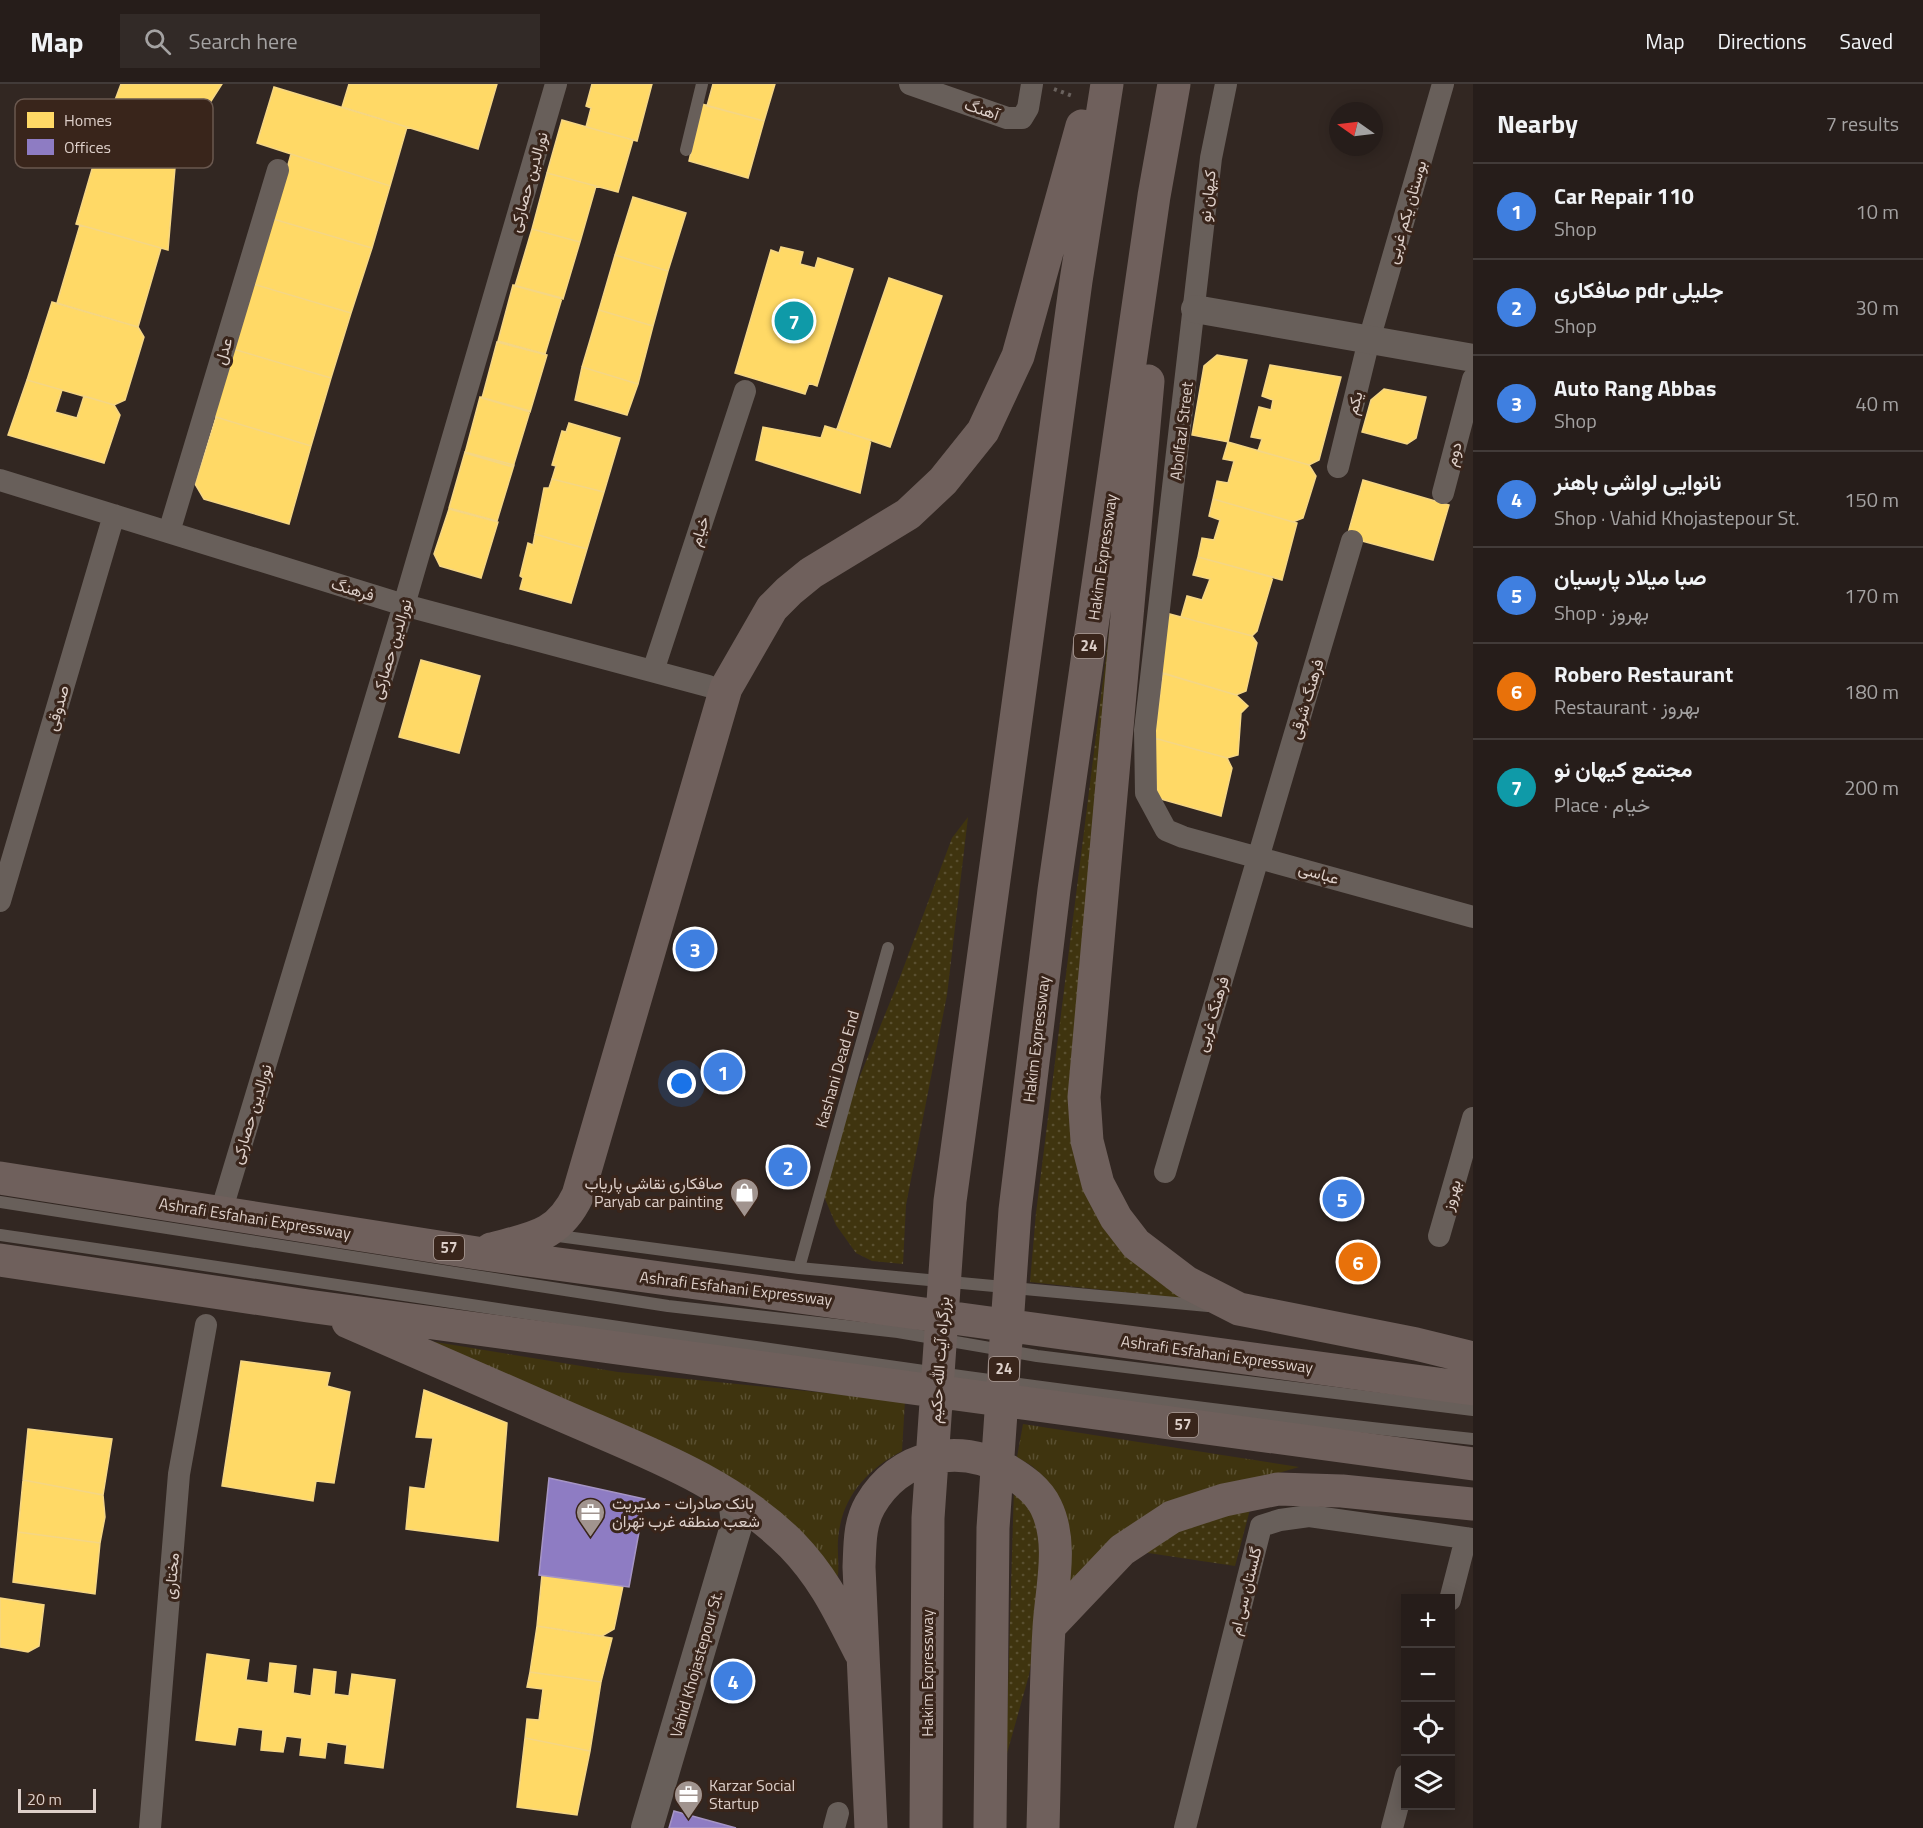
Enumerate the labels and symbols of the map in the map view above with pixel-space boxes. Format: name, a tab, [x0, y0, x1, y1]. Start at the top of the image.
street label: آهنگ	[961, 92, 1004, 127]
legend	[15, 99, 213, 168]
north arrow	[1329, 102, 1383, 156]
text: Homes	[64, 108, 112, 132]
street label: نورالدین حصارکی	[502, 129, 554, 235]
text: Offices	[64, 135, 111, 159]
street label: بوستان یکم غربی	[1380, 157, 1432, 267]
street label: کیهان نو	[1192, 169, 1222, 223]
pin: 7	[774, 298, 814, 344]
street label: عدل	[208, 335, 238, 367]
street label: Abolfazl Street	[1163, 380, 1199, 482]
street label: یکم	[1340, 389, 1368, 417]
street label: دوم	[1438, 439, 1468, 469]
street label: Hakim Expressway	[1081, 492, 1123, 622]
street label: خیام	[683, 513, 715, 549]
street label: فرهنگ	[329, 571, 377, 607]
street label: نورالدین حصارکی	[364, 596, 418, 702]
road number: 24	[1074, 634, 1104, 658]
street label: فرهنگ شرقی	[1282, 656, 1330, 742]
street label: صدوقی	[39, 682, 75, 734]
street label: عباسی	[1296, 856, 1342, 890]
pin: 3	[676, 926, 714, 972]
street label: فرهنگ غربی	[1189, 973, 1235, 1055]
street label: Hakim Expressway	[1016, 974, 1056, 1104]
street label: Kashani Dead End	[809, 1007, 865, 1131]
pin: 1	[704, 1050, 742, 1094]
street label: نورالدین حصارکی	[224, 1061, 278, 1167]
your location	[667, 1069, 696, 1098]
pin: 2	[768, 1144, 808, 1190]
place label: صافکاری نقاشی پاریاب Paryab car painting	[584, 1171, 723, 1213]
shop icon: صافکاری نقاشی پاریاب Paryab car painting	[728, 1176, 760, 1218]
pin: 5	[1322, 1176, 1362, 1222]
street label: بهروز	[1435, 1177, 1467, 1214]
street label: Ashrafi Esfahani Expressway	[157, 1191, 353, 1245]
road number: 57	[434, 1236, 464, 1260]
pin: 6	[1338, 1240, 1378, 1284]
street label: Ashrafi Esfahani Expressway	[638, 1264, 834, 1312]
street label: بزرگراه آیت الله حکیم	[923, 1296, 955, 1424]
street label: Ashrafi Esfahani Expressway	[1119, 1329, 1315, 1379]
road number: 24	[989, 1357, 1019, 1381]
road number: 57	[1168, 1413, 1198, 1437]
place label: بانک صادرات - مدیریت شعب منطقه غرب تهران	[612, 1491, 760, 1533]
office icon: بانک صادرات - مدیریت شعب منطقه غرب تهران	[575, 1496, 607, 1538]
street label: گلستان سی ام	[1222, 1544, 1268, 1638]
street label: مختاری	[157, 1552, 185, 1600]
street label: Vahid Khojastepour St.	[664, 1588, 728, 1740]
street label: Hakim Expressway	[915, 1609, 939, 1737]
pin: 4	[714, 1658, 752, 1704]
place label: Karzar Social Startup	[709, 1773, 795, 1815]
office icon: Karzar Social Startup	[672, 1778, 704, 1820]
scale bar	[18, 1786, 96, 1814]

